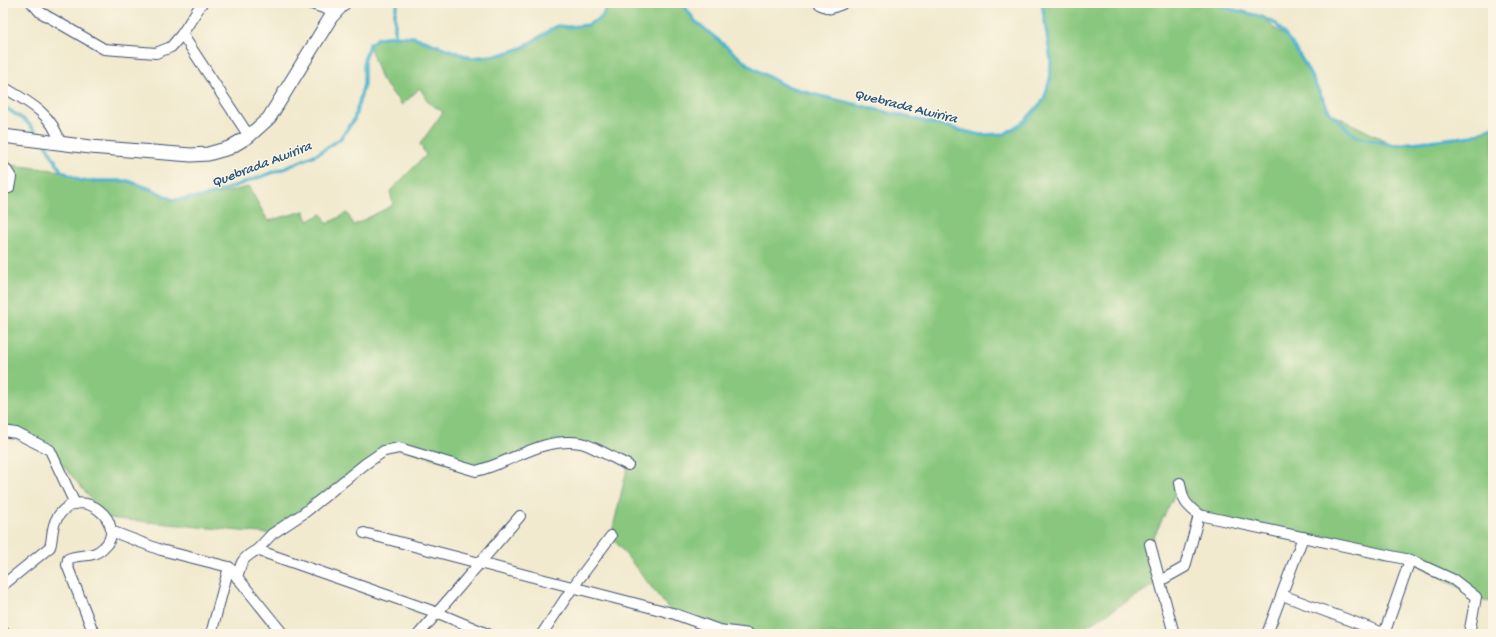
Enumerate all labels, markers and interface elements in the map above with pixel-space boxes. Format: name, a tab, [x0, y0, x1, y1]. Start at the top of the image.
water label: Quebrada Awirira	[852, 86, 960, 129]
water label: Quebrada Awirira	[210, 138, 315, 192]

